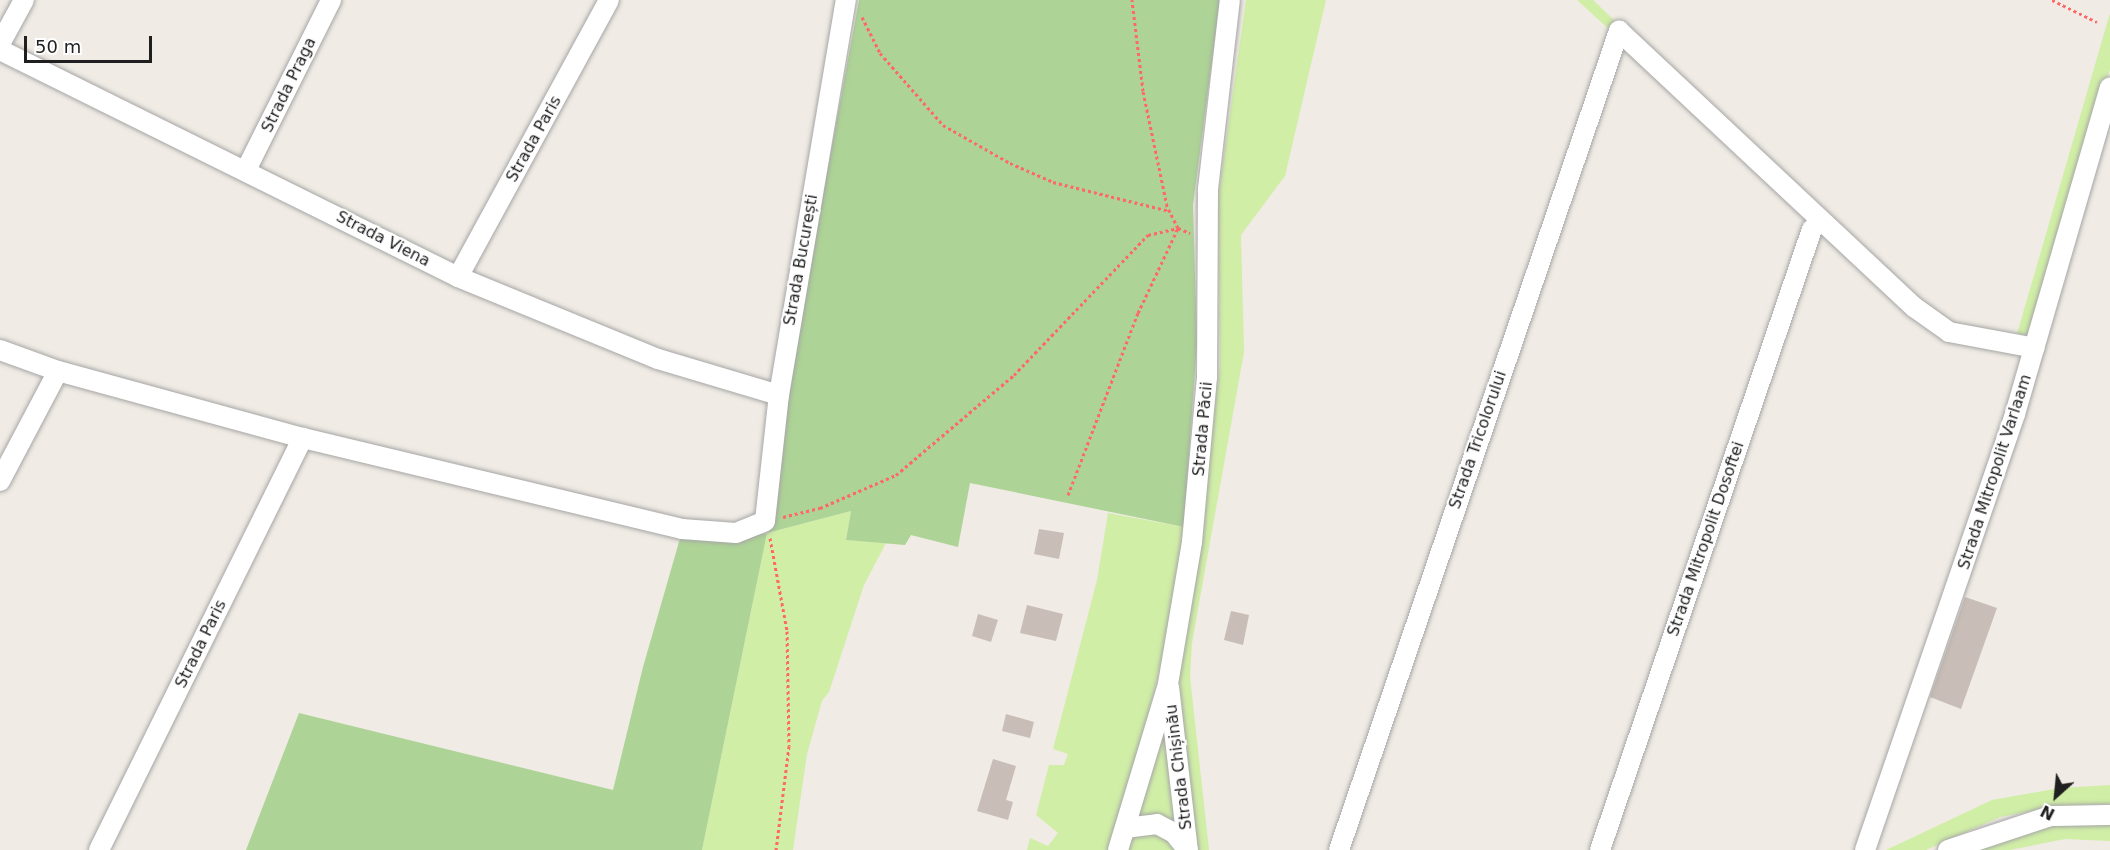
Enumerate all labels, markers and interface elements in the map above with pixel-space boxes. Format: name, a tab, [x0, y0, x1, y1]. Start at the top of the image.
scale bar	[27, 24, 154, 62]
street label: Strada Praga	[258, 34, 320, 136]
text: 50 m	[35, 36, 81, 57]
street label: Strada Paris	[502, 92, 566, 186]
street label: Strada București	[780, 193, 822, 327]
street label: Strada Viena	[333, 207, 433, 271]
street label: Strada Tricolorului	[1445, 368, 1511, 512]
street label: Strada Mitropolit Varlaam	[1954, 372, 2036, 572]
street label: Strada Păcii	[1189, 381, 1217, 477]
street label: Strada Mitropolit Dosoftei	[1664, 439, 1748, 639]
street label: Strada Paris	[171, 597, 231, 691]
street label: Strada Chișinău	[1162, 703, 1196, 831]
north arrow	[2026, 766, 2086, 826]
text: N	[2037, 801, 2058, 824]

